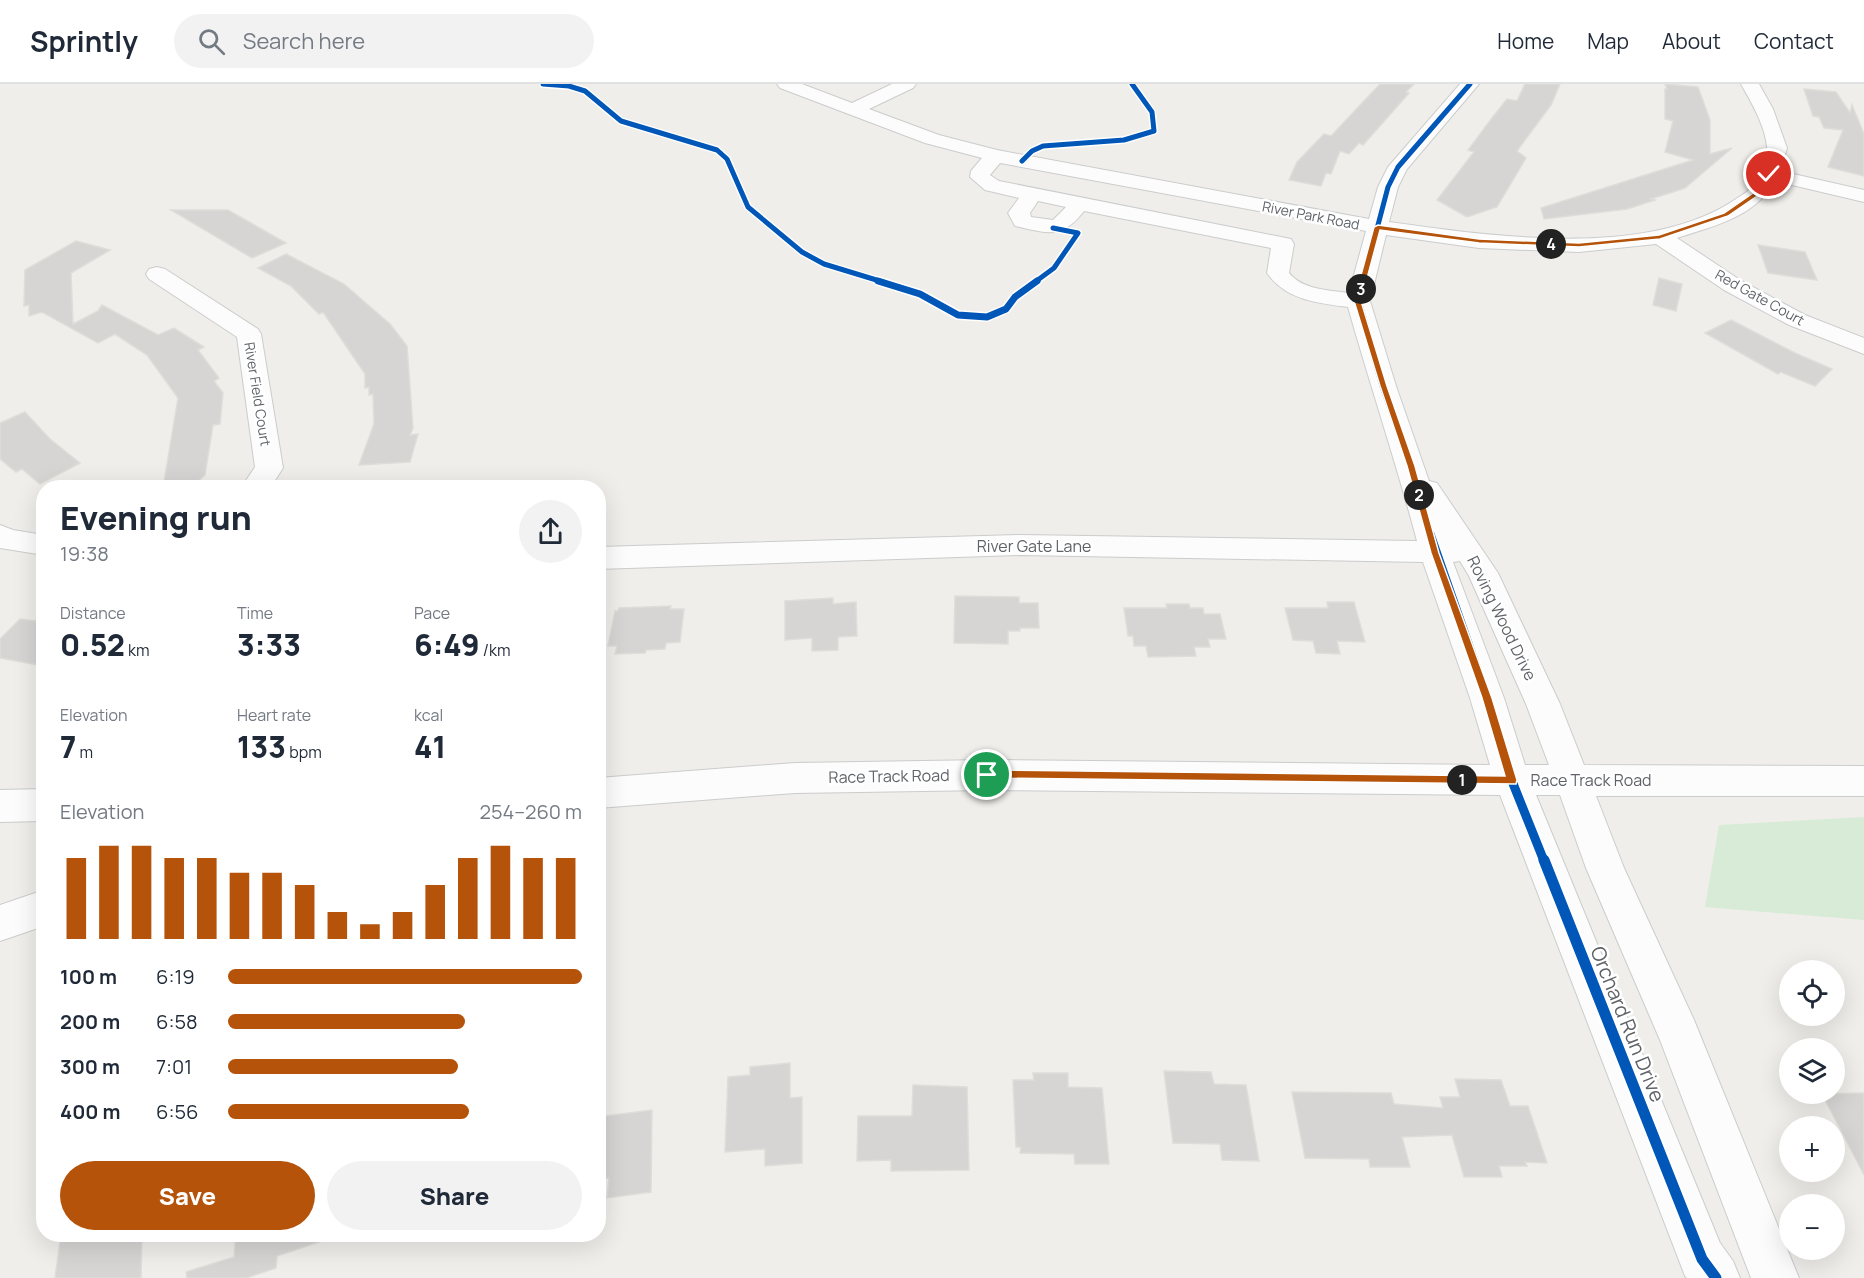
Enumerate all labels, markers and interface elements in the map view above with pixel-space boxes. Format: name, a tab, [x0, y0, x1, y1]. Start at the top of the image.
search box	[174, 14, 594, 68]
text: Sprintly	[30, 22, 138, 60]
icon: search	[195, 25, 228, 58]
text: Search here	[243, 26, 365, 56]
text: Home	[1497, 27, 1554, 55]
text: Map	[1587, 27, 1629, 55]
text: About	[1662, 27, 1721, 55]
text: Contact	[1754, 27, 1834, 55]
pin	[1743, 148, 1794, 199]
icon: check	[1752, 157, 1785, 190]
street label: River Park Road	[1261, 196, 1361, 234]
pin: 4	[1536, 229, 1566, 259]
text: 4	[1546, 233, 1556, 255]
street label: Red Gate Court	[1712, 265, 1808, 330]
pin: 3	[1346, 274, 1376, 304]
text: 3	[1356, 278, 1366, 300]
street label: River Field Court	[240, 341, 276, 448]
pin: 2	[1404, 480, 1434, 510]
text: 2	[1414, 484, 1424, 506]
text: Evening run	[60, 495, 252, 540]
button: share	[519, 500, 582, 563]
street label: River Gate Lane	[977, 535, 1091, 557]
text: 19:38	[60, 540, 109, 567]
street label: Roving Wood Drive	[1462, 552, 1542, 684]
text: Distance	[60, 602, 126, 624]
text: Time	[237, 602, 273, 624]
text: Pace	[414, 602, 450, 624]
text: 0.52	[60, 624, 125, 665]
text: 3:33	[237, 624, 301, 665]
text: 6:49	[414, 624, 480, 665]
text: km	[125, 639, 150, 661]
text: /km	[480, 639, 511, 661]
text: Elevation	[60, 704, 128, 726]
text: Heart rate	[237, 704, 311, 726]
text: kcal	[414, 704, 443, 726]
text: 7	[60, 726, 76, 767]
text: 133	[237, 726, 286, 767]
text: 41	[414, 726, 446, 767]
text: m	[76, 741, 93, 763]
text: bpm	[286, 741, 322, 763]
pin	[961, 749, 1012, 800]
icon: arrive	[970, 758, 1003, 791]
street label: Race Track Road	[828, 764, 950, 788]
pin: 1	[1447, 765, 1477, 795]
text: 1	[1458, 769, 1466, 791]
street label: Race Track Road	[1530, 769, 1652, 791]
text: Elevation	[60, 798, 144, 825]
text: 254–260 m	[479, 798, 582, 825]
street label: Orchard Run Drive	[1584, 942, 1672, 1106]
map controls	[1779, 960, 1845, 1260]
button: locate	[1779, 960, 1845, 1026]
text: 100 m	[60, 963, 117, 990]
text: 6:19	[156, 963, 195, 990]
text: 200 m	[60, 1008, 120, 1035]
text: 6:58	[156, 1008, 198, 1035]
button: layers	[1779, 1038, 1845, 1104]
text: 300 m	[60, 1053, 120, 1080]
text: 7:01	[156, 1053, 192, 1080]
text: 400 m	[60, 1098, 120, 1125]
text: 6:56	[156, 1098, 198, 1125]
button: +	[1779, 1116, 1845, 1182]
button: Save	[60, 1161, 315, 1230]
button: Share	[327, 1161, 582, 1230]
button: −	[1779, 1194, 1845, 1260]

